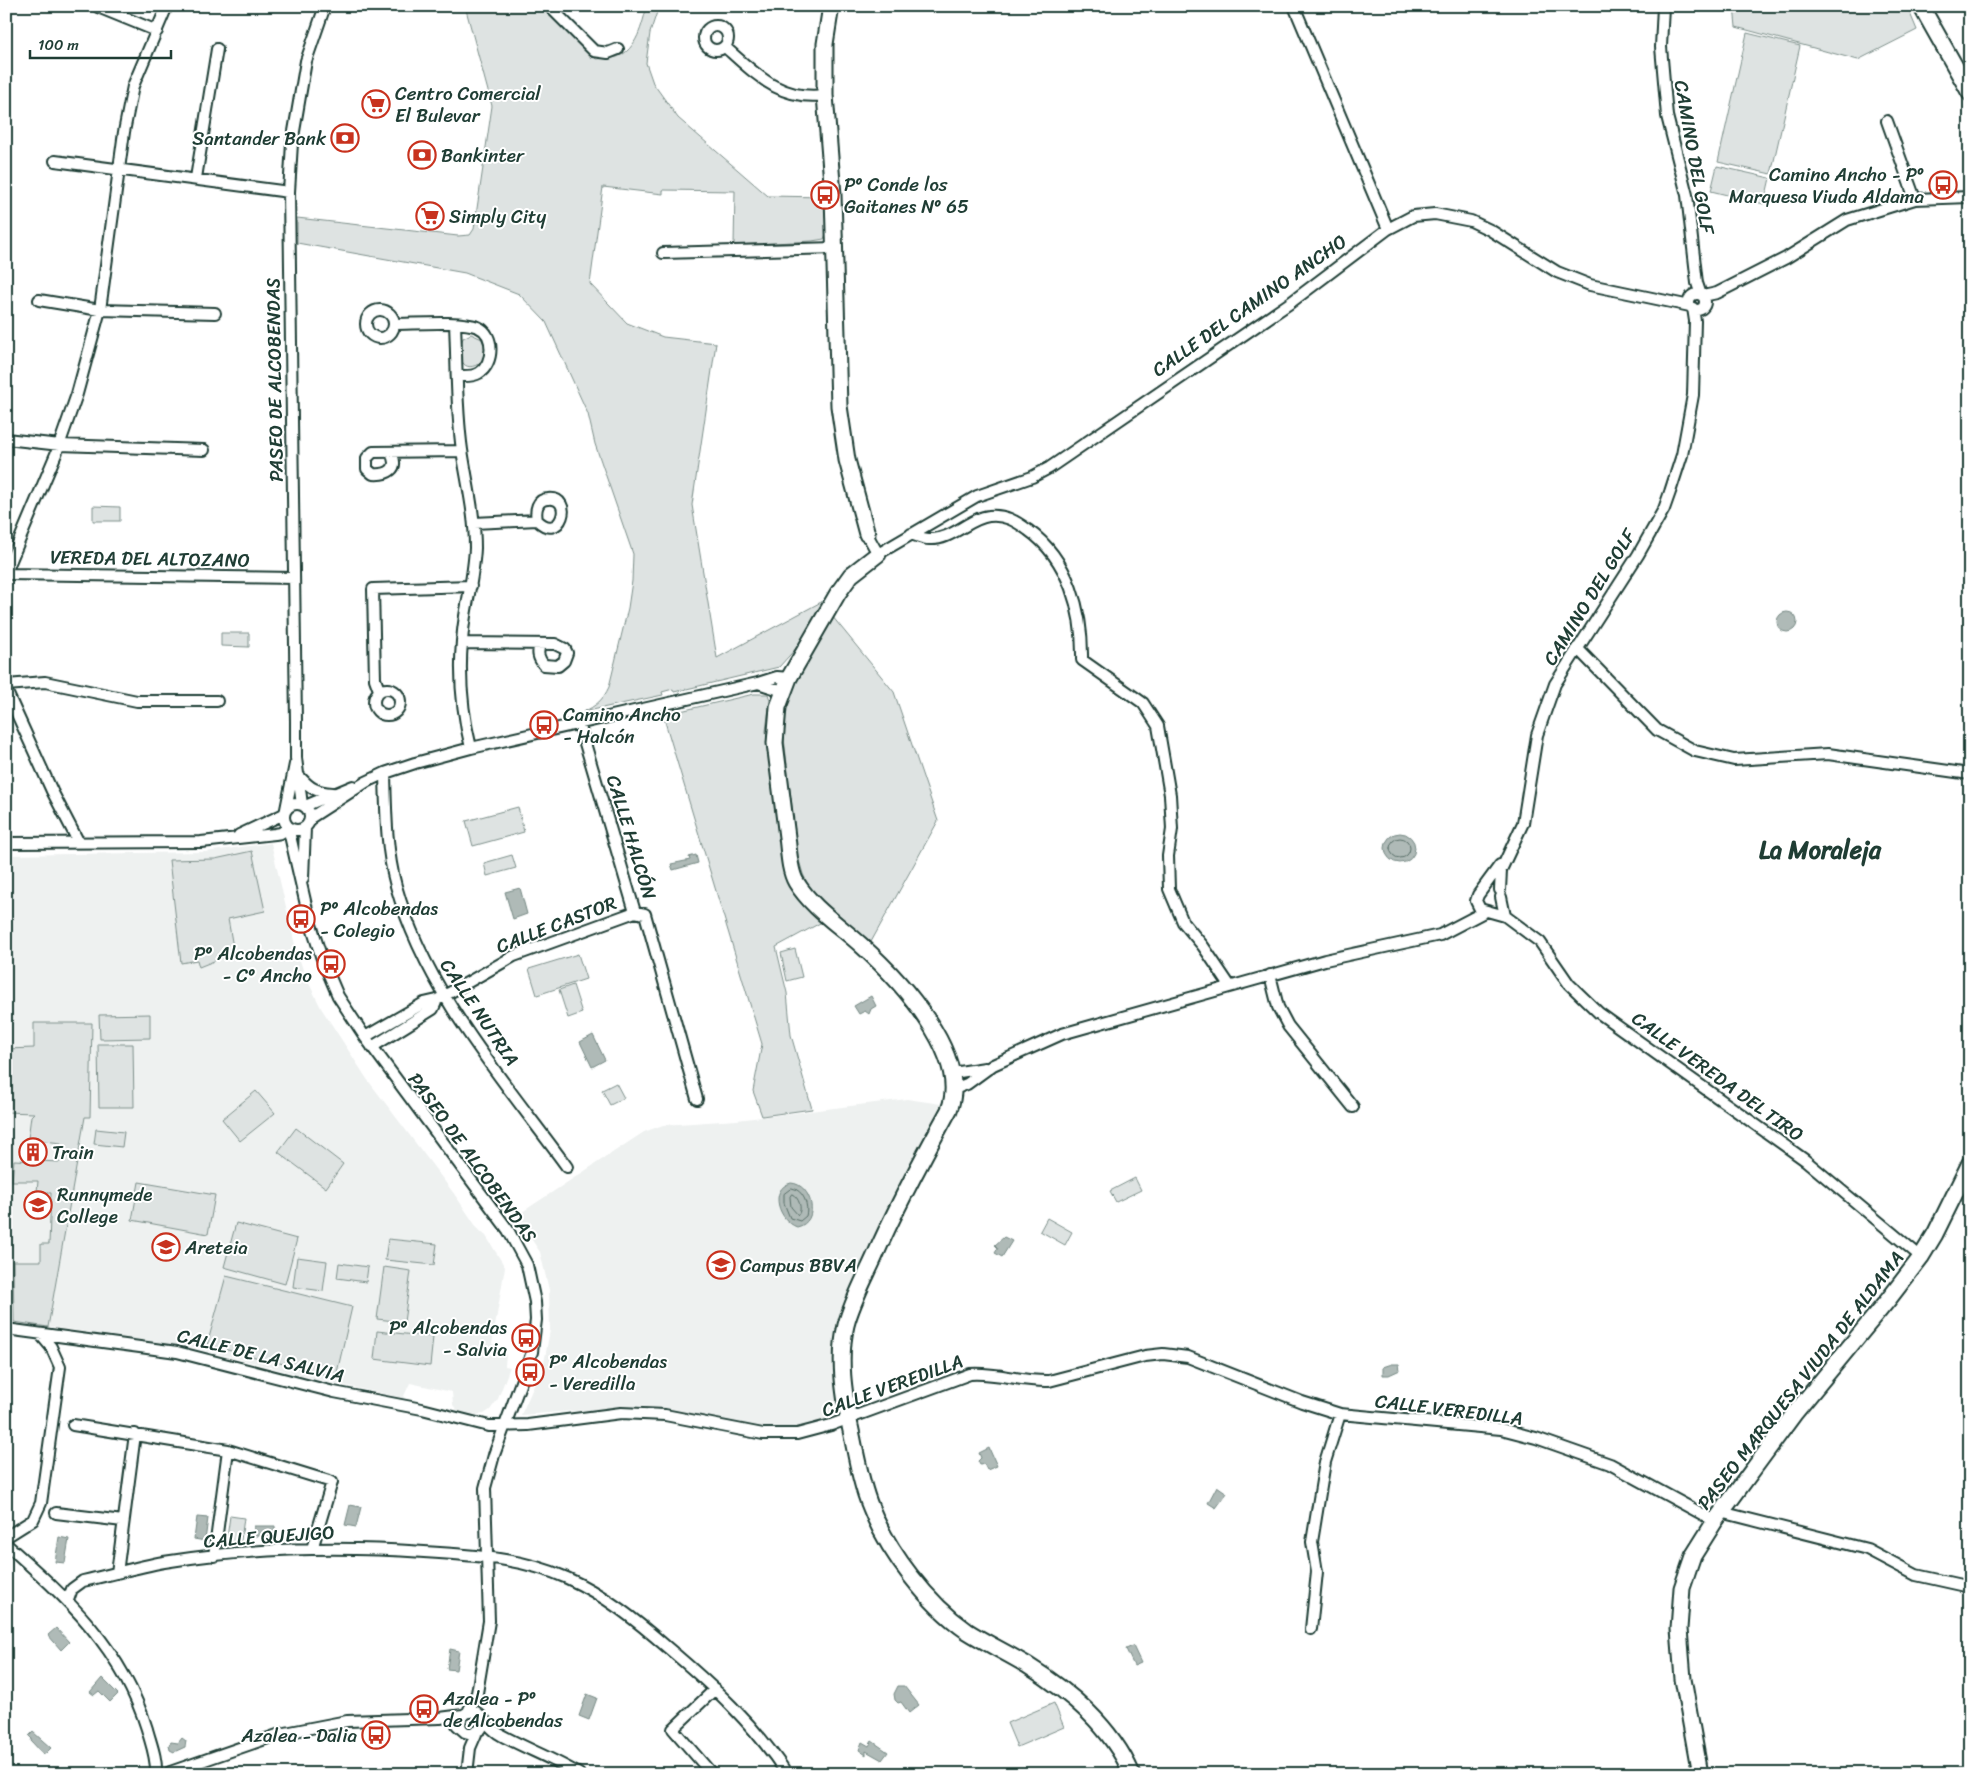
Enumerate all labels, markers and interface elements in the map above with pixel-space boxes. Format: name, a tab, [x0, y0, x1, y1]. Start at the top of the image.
scale bar	[30, 28, 171, 60]
text: 100 m	[38, 32, 79, 58]
place label: Centro Comercial El Bulevar	[395, 77, 541, 132]
street label: CAMINO DEL GOLF	[1665, 77, 1725, 238]
supermarket icon: Centro Comercial El Bulevar	[361, 89, 391, 119]
place label: Santander Bank	[192, 122, 327, 155]
bank icon: Santander Bank	[330, 123, 360, 153]
place label: Bankinter	[441, 139, 525, 172]
bank icon: Bankinter	[407, 140, 437, 170]
place label: Camino Ancho - Pº Marquesa Viuda Aldama	[1729, 158, 1924, 213]
place label: Pº Conde los Gaitanes Nº 65	[844, 168, 969, 223]
bus stop icon: Camino Ancho - Pº Marquesa Viuda Aldama	[1928, 170, 1958, 200]
bus stop icon: Pº Conde los Gaitanes Nº 65	[810, 180, 840, 210]
place label: Simply City	[449, 200, 546, 233]
supermarket icon: Simply City	[415, 201, 445, 231]
street label: CALLE DEL CAMINO ANCHO	[1145, 225, 1354, 386]
street label: PASEO DE ALCOBENDAS	[256, 278, 293, 482]
street label: CAMINO DEL GOLF	[1534, 521, 1646, 672]
street label: VEREDA DEL ALTOZANO	[50, 540, 250, 577]
place label: Camino Ancho - Halcón	[563, 698, 681, 753]
bus stop icon: Camino Ancho - Halcón	[529, 710, 559, 740]
street label: CALLE HALCÓN	[597, 771, 666, 904]
district label: La Moraleja	[1759, 829, 1882, 871]
street label: CALLE CASTOR	[491, 886, 622, 963]
place label: Pº Alcobendas - Colegio	[320, 892, 438, 947]
bus stop icon: Pº Alcobendas - Colegio	[286, 904, 316, 934]
place label: Pº Alcobendas - Cº Ancho	[194, 937, 312, 992]
bus stop icon: Pº Alcobendas - Cº Ancho	[316, 949, 346, 979]
street label: CALLE NUTRIA	[431, 952, 528, 1073]
street label: CALLE VEREDA DEL TIRO	[1625, 1002, 1811, 1150]
street label: PASEO DE ALCOBENDAS	[399, 1065, 546, 1249]
place label: Train	[52, 1136, 94, 1169]
building icon: Train	[18, 1137, 48, 1167]
place label: Runnymede College	[57, 1178, 152, 1233]
school or university icon: Runnymede College	[23, 1190, 53, 1220]
place label: Areteia	[184, 1231, 248, 1264]
school or university icon: Areteia	[151, 1232, 181, 1262]
street label: PASEO MARQUESA VIUDA DE ALDAMA	[1688, 1243, 1912, 1517]
place label: Campus BBVA	[740, 1249, 857, 1282]
school or university icon: Campus BBVA	[706, 1250, 736, 1280]
place label: Pº Alcobendas - Salvia	[389, 1311, 507, 1366]
street label: CALLE DE LA SALVIA	[174, 1319, 348, 1392]
bus stop icon: Pº Alcobendas - Salvia	[511, 1323, 541, 1353]
place label: Pº Alcobendas - Veredilla	[549, 1345, 667, 1400]
street label: CALLE VEREDILLA	[817, 1345, 968, 1426]
bus stop icon: Pº Alcobendas - Veredilla	[515, 1357, 545, 1387]
street label: CALLE VEREDILLA	[1373, 1384, 1525, 1435]
street label: CALLE QUEJIGO	[202, 1515, 336, 1558]
place label: Azalea - Pº de Alcobendas	[442, 1682, 563, 1737]
bus stop icon: Azalea - Pº de Alcobendas	[409, 1694, 439, 1724]
place label: Azalea - Dalia	[240, 1719, 357, 1752]
bus stop icon: Azalea - Dalia	[361, 1720, 391, 1750]

